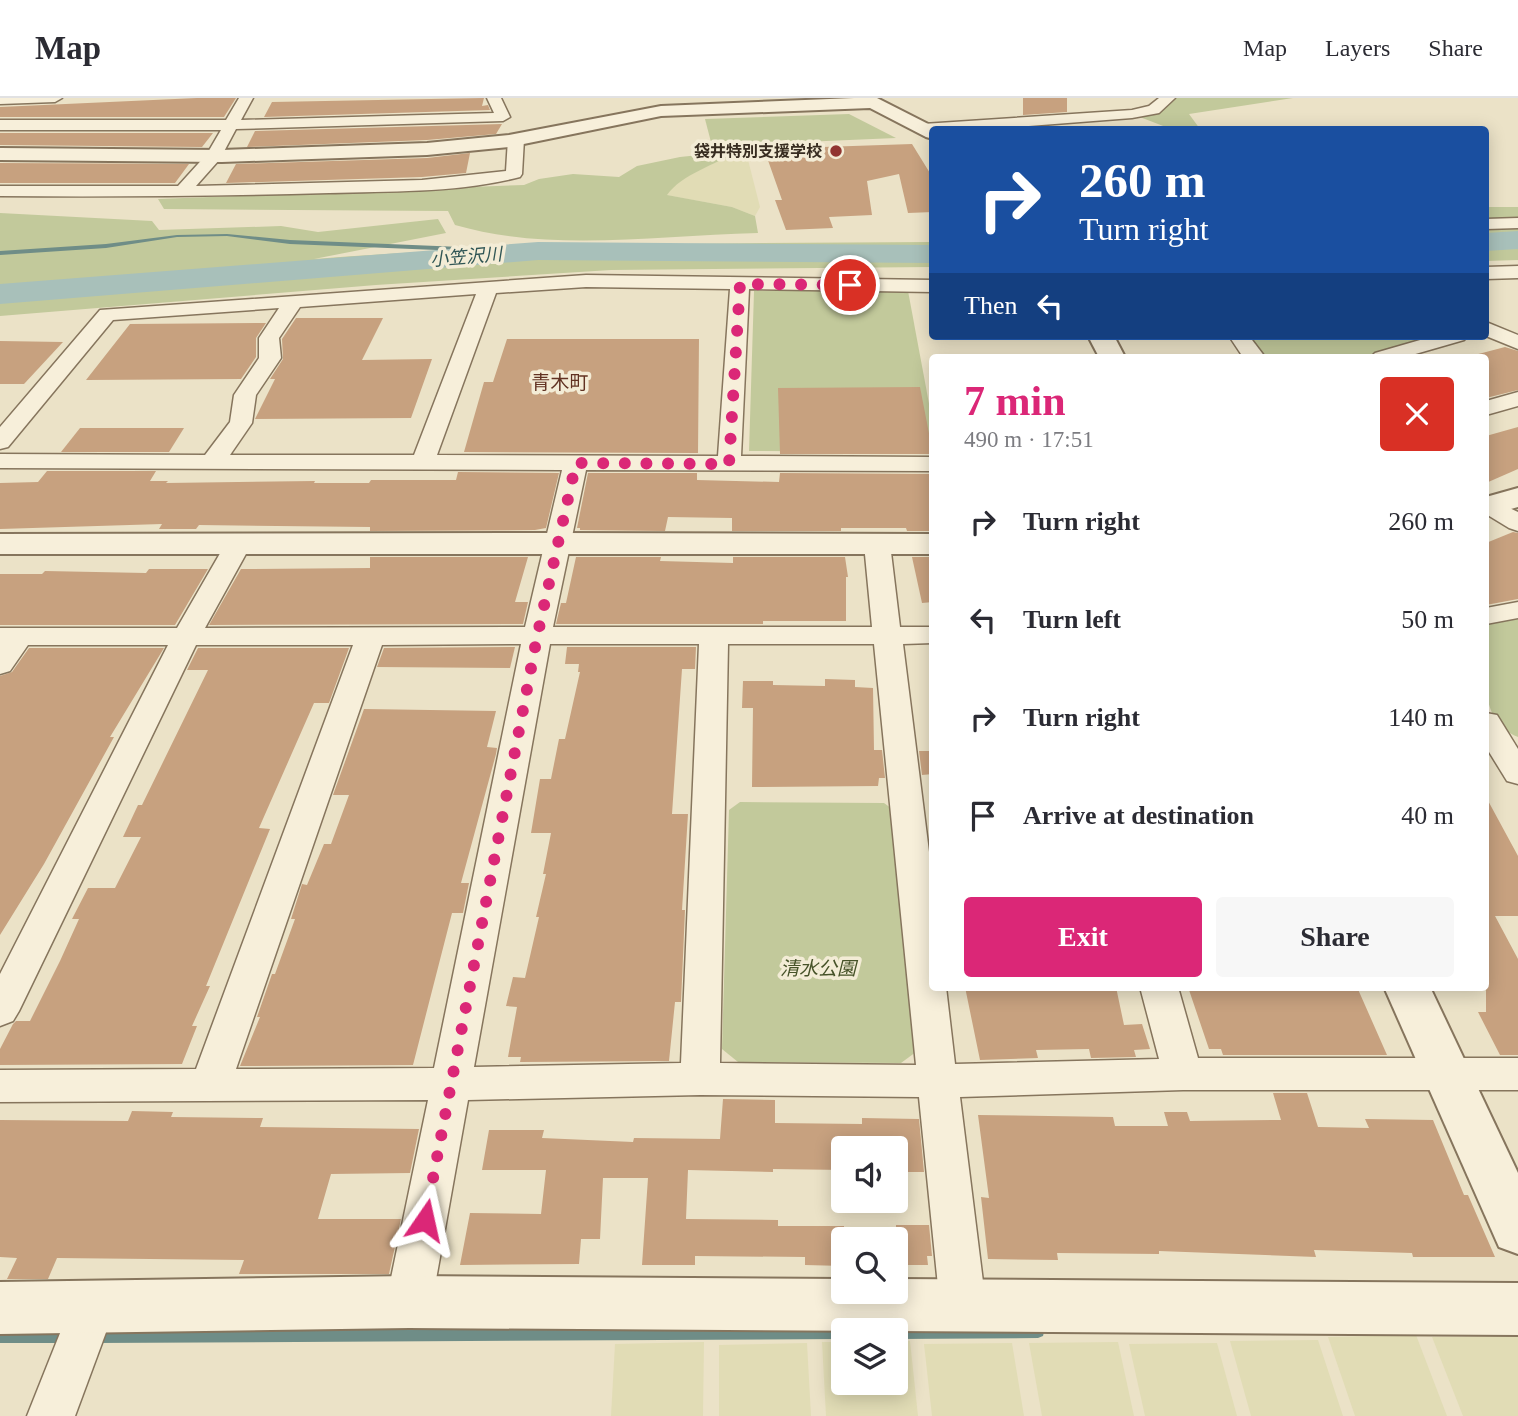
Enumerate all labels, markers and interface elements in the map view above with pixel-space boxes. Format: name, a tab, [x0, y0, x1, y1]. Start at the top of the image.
text: Map	[35, 30, 101, 66]
text: Map	[1243, 35, 1287, 61]
text: Layers	[1325, 35, 1390, 61]
text: Share	[1428, 35, 1483, 61]
place label: 袋井特別支援学校	[694, 142, 822, 160]
marker: 袋井特別支援学校	[828, 143, 844, 159]
text: 260 m	[1079, 153, 1206, 208]
icon: right	[964, 154, 1055, 245]
text: Turn right	[1079, 211, 1209, 247]
water label: 小笠沢川	[429, 244, 505, 270]
pin	[820, 255, 880, 315]
icon: arrive	[831, 266, 869, 304]
icon: left	[1031, 287, 1069, 325]
text: Then	[964, 291, 1017, 320]
district label: 青木町	[531, 372, 589, 393]
button: close	[1380, 377, 1454, 451]
text: 7 min	[964, 378, 1066, 424]
text: 490 m · 17:51	[964, 427, 1094, 452]
icon: right	[964, 503, 1002, 541]
text: Turn right	[1023, 507, 1140, 536]
text: 260 m	[1388, 507, 1454, 536]
icon: left	[964, 601, 1002, 639]
text: Turn left	[1023, 605, 1121, 634]
text: 50 m	[1401, 605, 1454, 634]
icon: right	[964, 699, 1002, 737]
text: Turn right	[1023, 703, 1140, 732]
text: 140 m	[1388, 703, 1454, 732]
icon: arrive	[964, 797, 1002, 835]
text: Arrive at destination	[1023, 801, 1254, 830]
text: 40 m	[1401, 801, 1454, 830]
button: Exit	[964, 897, 1202, 977]
button: Share	[1216, 897, 1454, 977]
park label: 清水公園	[780, 958, 859, 979]
map controls	[831, 1136, 908, 1395]
button: sound	[831, 1136, 908, 1213]
position arrow	[388, 1183, 462, 1257]
button: search	[831, 1227, 908, 1304]
button: layers	[831, 1318, 908, 1395]

